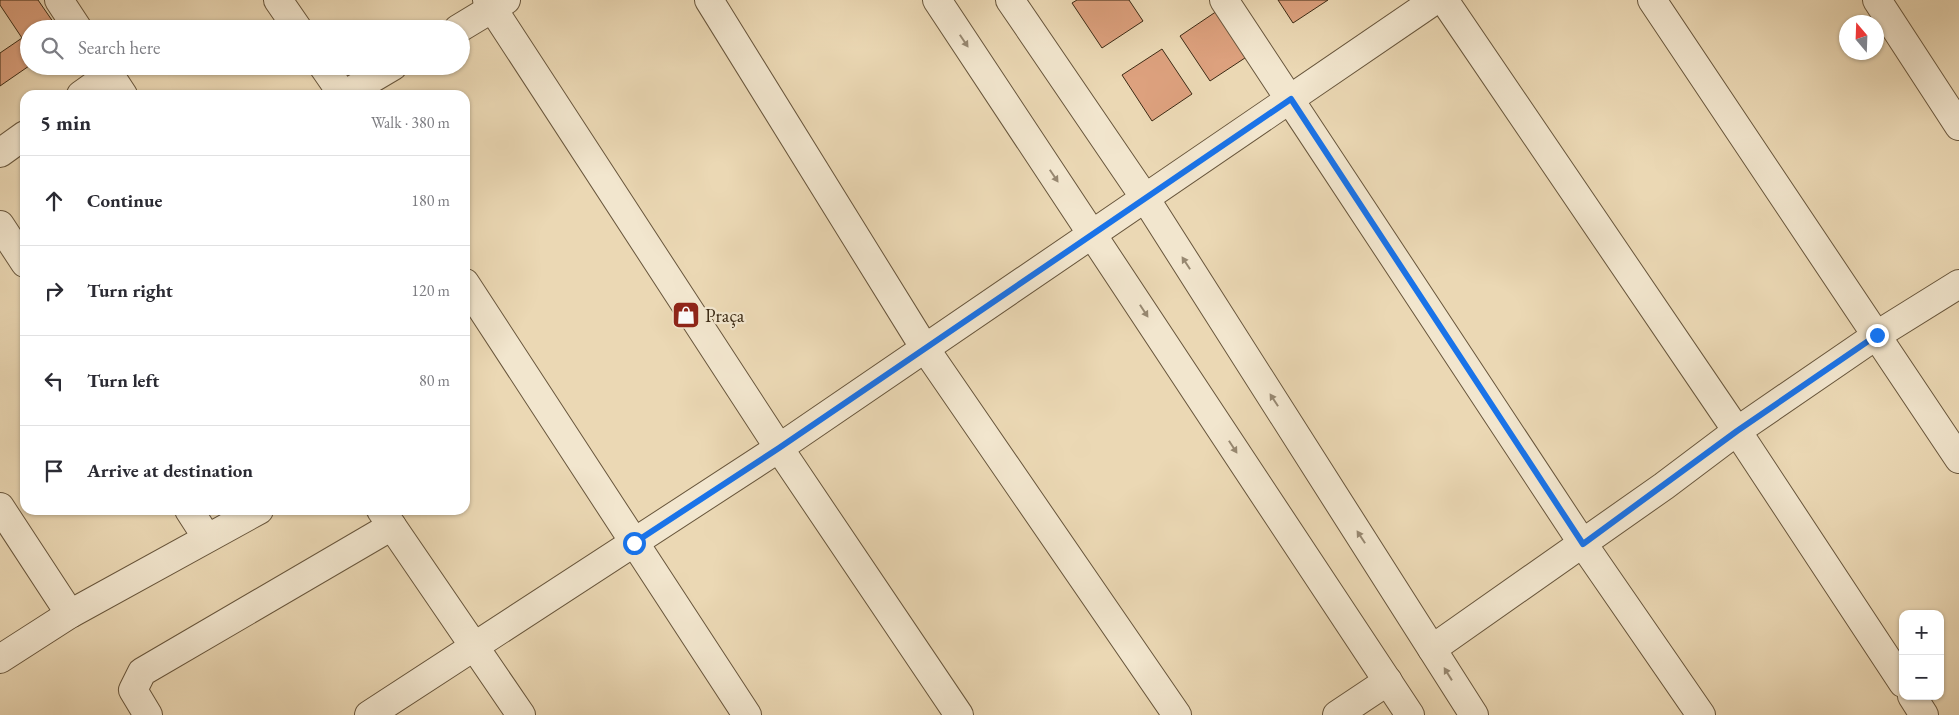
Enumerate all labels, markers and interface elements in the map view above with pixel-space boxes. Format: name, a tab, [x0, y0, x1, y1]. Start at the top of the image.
north arrow	[1839, 15, 1884, 60]
search box	[20, 20, 470, 75]
icon: search	[38, 34, 66, 62]
one-way arrow	[959, 34, 969, 47]
text: Search here	[78, 35, 160, 60]
text: 5 min	[40, 109, 91, 136]
text: Walk · 380 m	[371, 112, 450, 133]
one-way arrow	[1049, 169, 1059, 182]
icon: ahead	[40, 187, 68, 215]
text: Continue	[87, 188, 162, 213]
text: 180 m	[411, 190, 450, 211]
one-way arrow	[1181, 256, 1191, 269]
icon: right	[40, 277, 68, 305]
text: Turn right	[87, 278, 173, 303]
text: 120 m	[411, 280, 450, 301]
shop icon: Praça	[671, 300, 701, 330]
place label: Praça	[705, 303, 745, 328]
one-way arrow	[1139, 305, 1148, 318]
route end	[1866, 324, 1889, 347]
icon: left	[40, 367, 68, 395]
text: Turn left	[87, 368, 159, 393]
text: 80 m	[419, 370, 450, 391]
one-way arrow	[1269, 393, 1278, 406]
one-way arrow	[1228, 440, 1238, 454]
icon: arrive	[40, 457, 68, 485]
text: Arrive at destination	[87, 458, 253, 483]
one-way arrow	[1356, 530, 1366, 543]
route start	[623, 532, 646, 555]
map controls	[1899, 610, 1944, 700]
button: +	[1899, 610, 1944, 655]
button: −	[1899, 655, 1944, 700]
one-way arrow	[1443, 667, 1453, 680]

